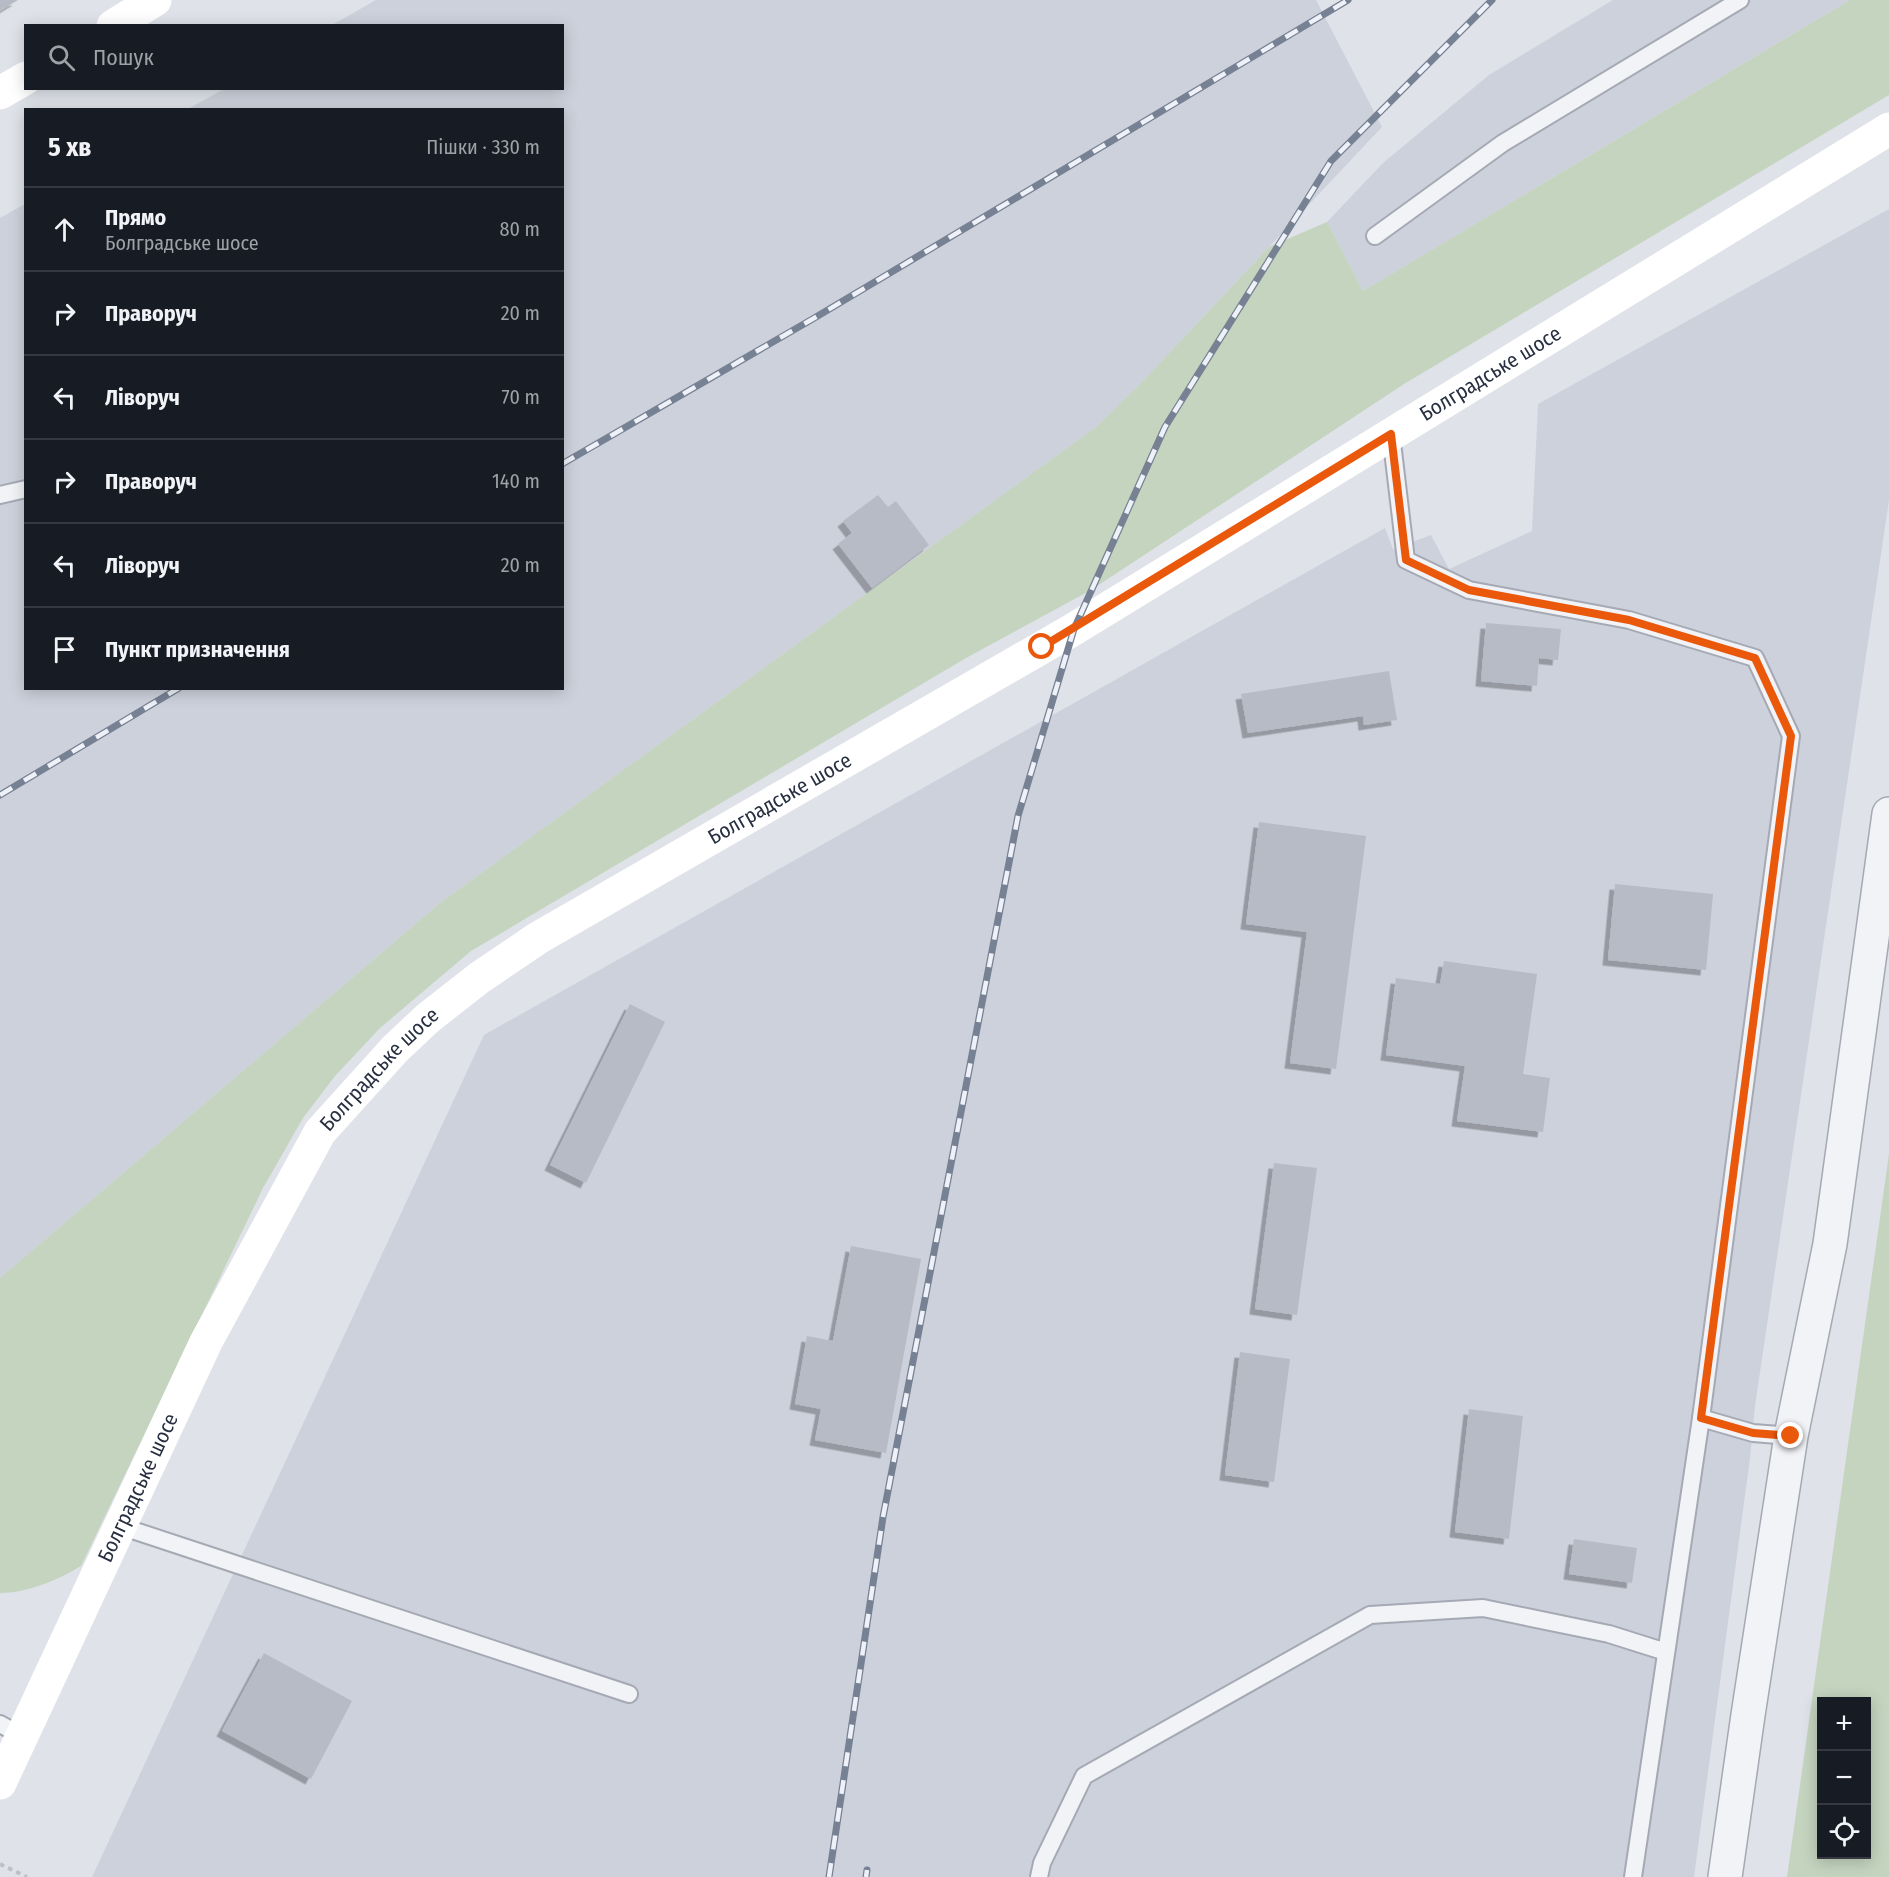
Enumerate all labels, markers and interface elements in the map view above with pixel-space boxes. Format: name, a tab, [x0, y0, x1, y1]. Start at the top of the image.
search box	[24, 24, 564, 90]
icon: search	[45, 41, 78, 74]
text: Пошук	[93, 44, 154, 71]
text: 5 хв	[48, 132, 92, 163]
text: Пішки · 330 m	[426, 135, 540, 159]
text: Прямо	[105, 204, 166, 231]
icon: ahead	[48, 213, 81, 246]
text: 80 m	[500, 217, 540, 241]
text: Болградське шосе	[105, 231, 259, 255]
icon: right	[48, 297, 81, 330]
text: Праворуч	[105, 300, 197, 327]
text: 20 m	[501, 301, 540, 325]
street label: Болградське шосе	[1415, 320, 1566, 427]
icon: left	[48, 381, 81, 414]
text: Ліворуч	[105, 384, 180, 411]
text: 70 m	[502, 385, 540, 409]
icon: right	[48, 465, 81, 498]
text: Праворуч	[105, 468, 197, 495]
text: 140 m	[492, 469, 540, 493]
icon: left	[48, 549, 81, 582]
text: Ліворуч	[105, 552, 180, 579]
text: 20 m	[501, 553, 540, 577]
icon: arrive	[48, 633, 81, 666]
route start	[1028, 633, 1054, 659]
text: Пункт призначення	[105, 636, 290, 663]
street label: Болградське шосе	[703, 747, 856, 850]
street label: Болградське шосе	[314, 1002, 444, 1137]
street label: Болградське шосе	[92, 1409, 184, 1566]
route end	[1777, 1422, 1803, 1448]
map controls	[1817, 1697, 1871, 1859]
button: +	[1817, 1697, 1871, 1751]
button: −	[1817, 1751, 1871, 1805]
button: locate	[1817, 1805, 1871, 1859]

